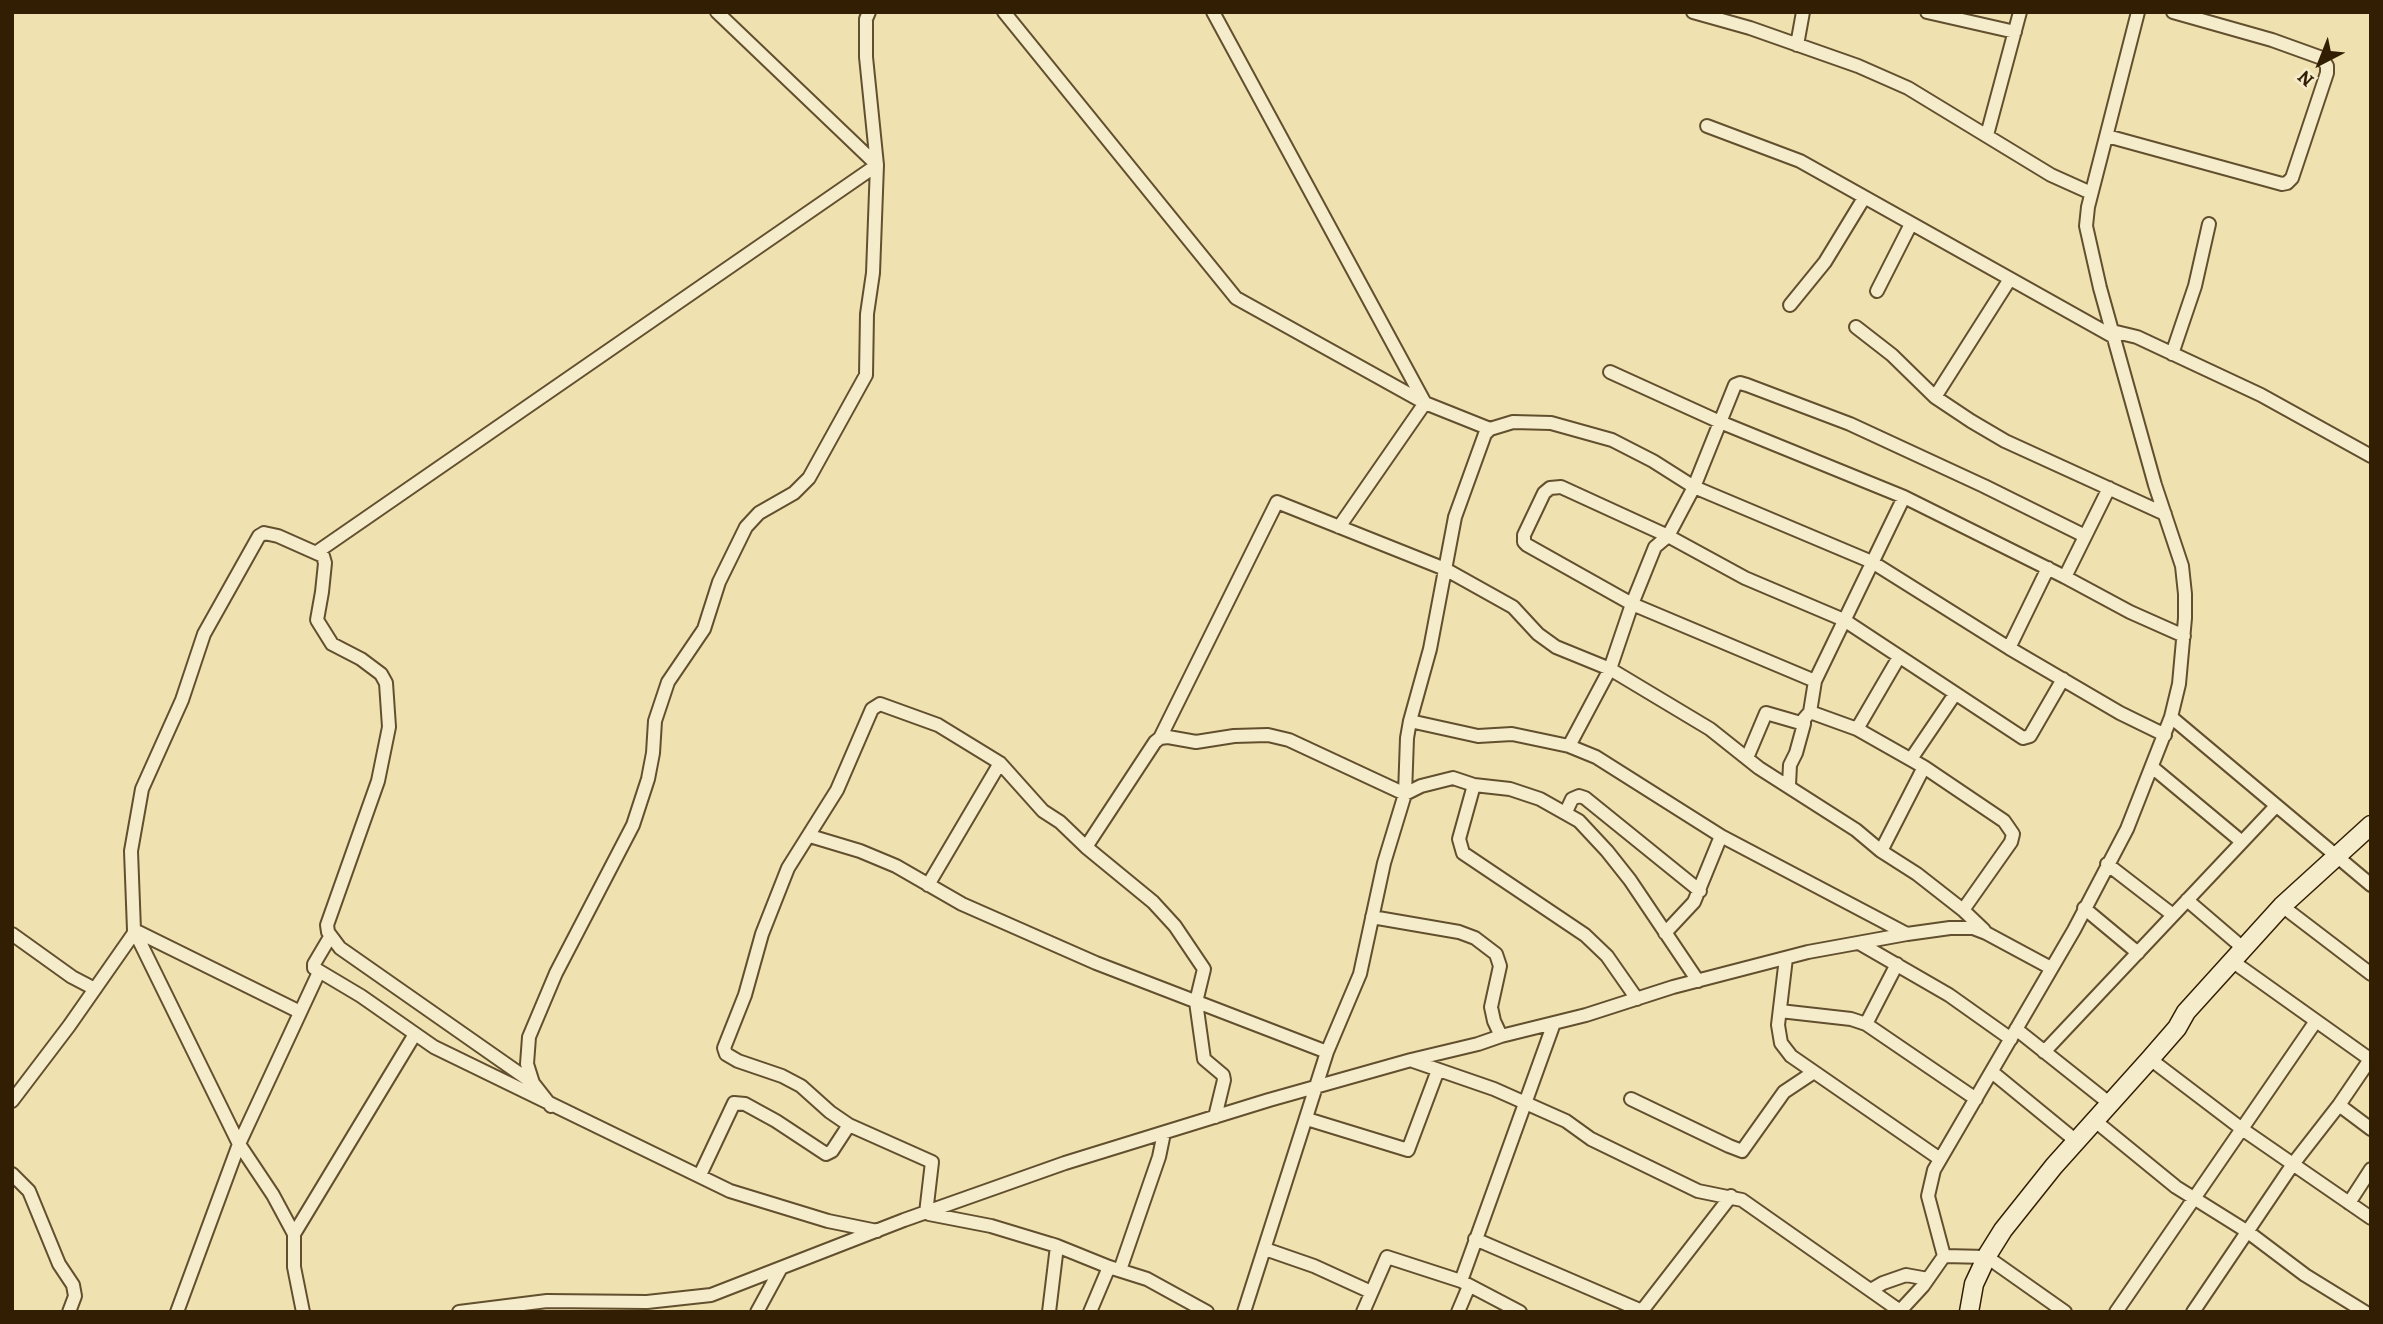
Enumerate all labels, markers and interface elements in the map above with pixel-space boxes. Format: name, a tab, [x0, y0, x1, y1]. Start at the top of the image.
north arrow	[2285, 28, 2355, 98]
text: N	[2292, 64, 2320, 93]

